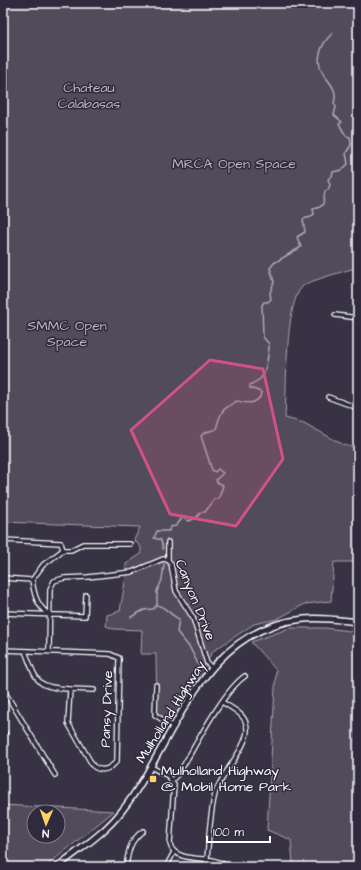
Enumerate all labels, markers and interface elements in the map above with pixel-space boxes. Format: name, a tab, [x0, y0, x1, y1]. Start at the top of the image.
park label: Chateau Calabasas	[58, 78, 120, 114]
park label: MRCA Open Space	[172, 154, 296, 174]
park label: SMMC Open Space	[27, 316, 107, 352]
street label: Canyon Drive	[170, 556, 221, 644]
street label: Mulholland Highway	[131, 656, 211, 767]
street label: Pansy Drive	[96, 670, 118, 748]
place label: Mulholland Highway @ Mobil Home Park	[161, 761, 292, 797]
marker: Mulholland Highway @ Mobil Home Park	[148, 774, 158, 784]
north arrow	[26, 804, 66, 844]
scale bar	[207, 818, 270, 844]
text: 100 m	[213, 824, 244, 841]
text: N	[42, 826, 49, 841]

